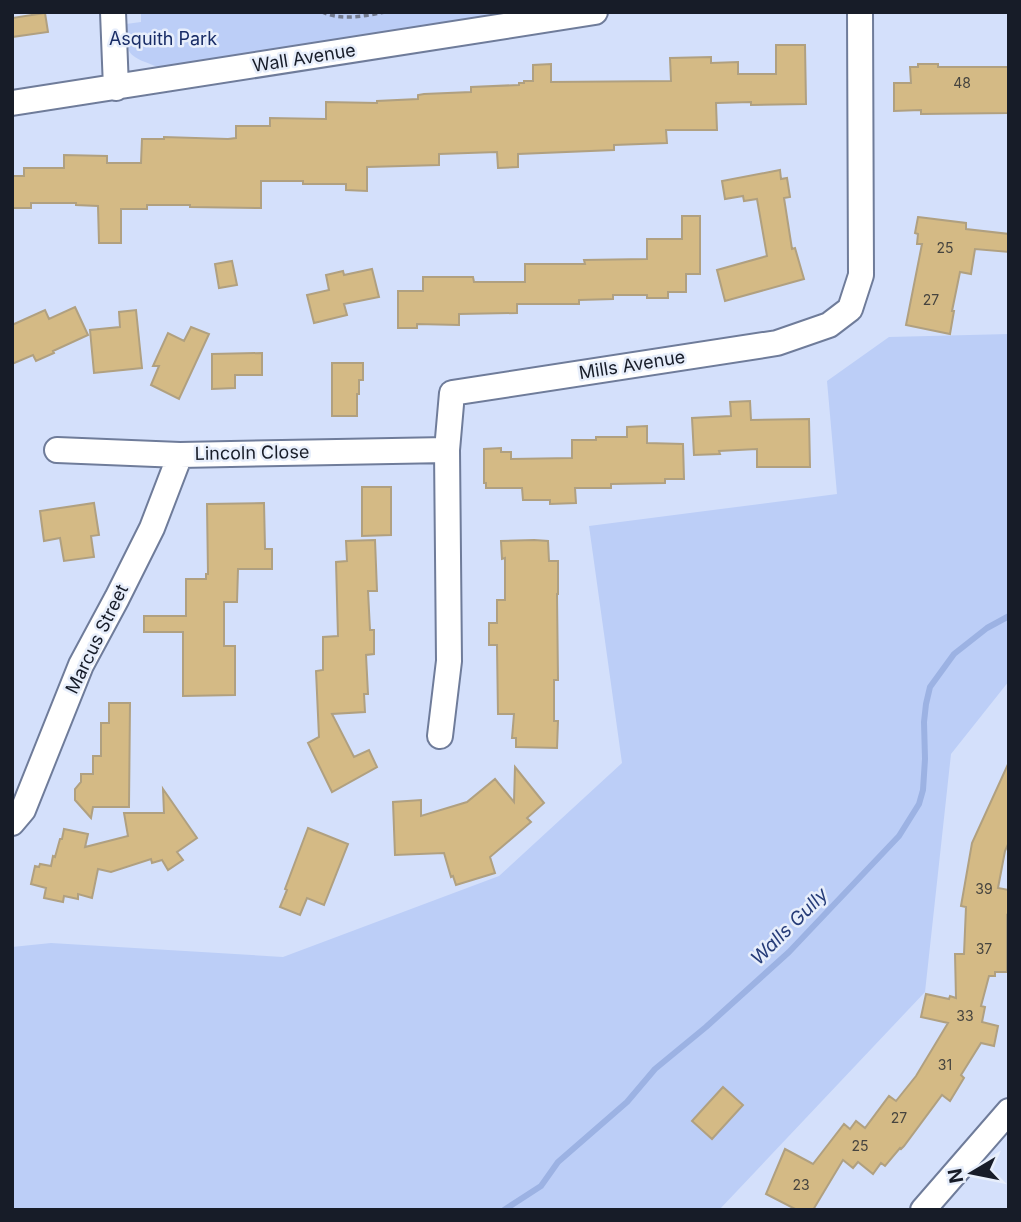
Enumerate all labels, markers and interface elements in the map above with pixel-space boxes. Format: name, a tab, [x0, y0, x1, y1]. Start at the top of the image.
park label: Asquith Park	[109, 28, 217, 49]
street label: Wall Avenue	[251, 39, 357, 76]
house number: 48	[953, 74, 971, 91]
house number: 25	[936, 239, 954, 256]
house number: 27	[923, 291, 939, 308]
street label: Mills Avenue	[577, 346, 686, 383]
street label: Lincoln Close	[195, 441, 309, 464]
street label: Marcus Street	[61, 581, 132, 697]
house number: 39	[975, 880, 993, 897]
water label: Walls Gully	[746, 882, 834, 970]
house number: 37	[976, 940, 992, 957]
house number: 33	[956, 1007, 974, 1024]
house number: 31	[938, 1056, 952, 1073]
house number: 27	[891, 1109, 907, 1126]
house number: 25	[851, 1137, 869, 1154]
north arrow	[937, 1138, 1007, 1208]
text: N	[943, 1167, 968, 1185]
house number: 23	[792, 1176, 810, 1193]

